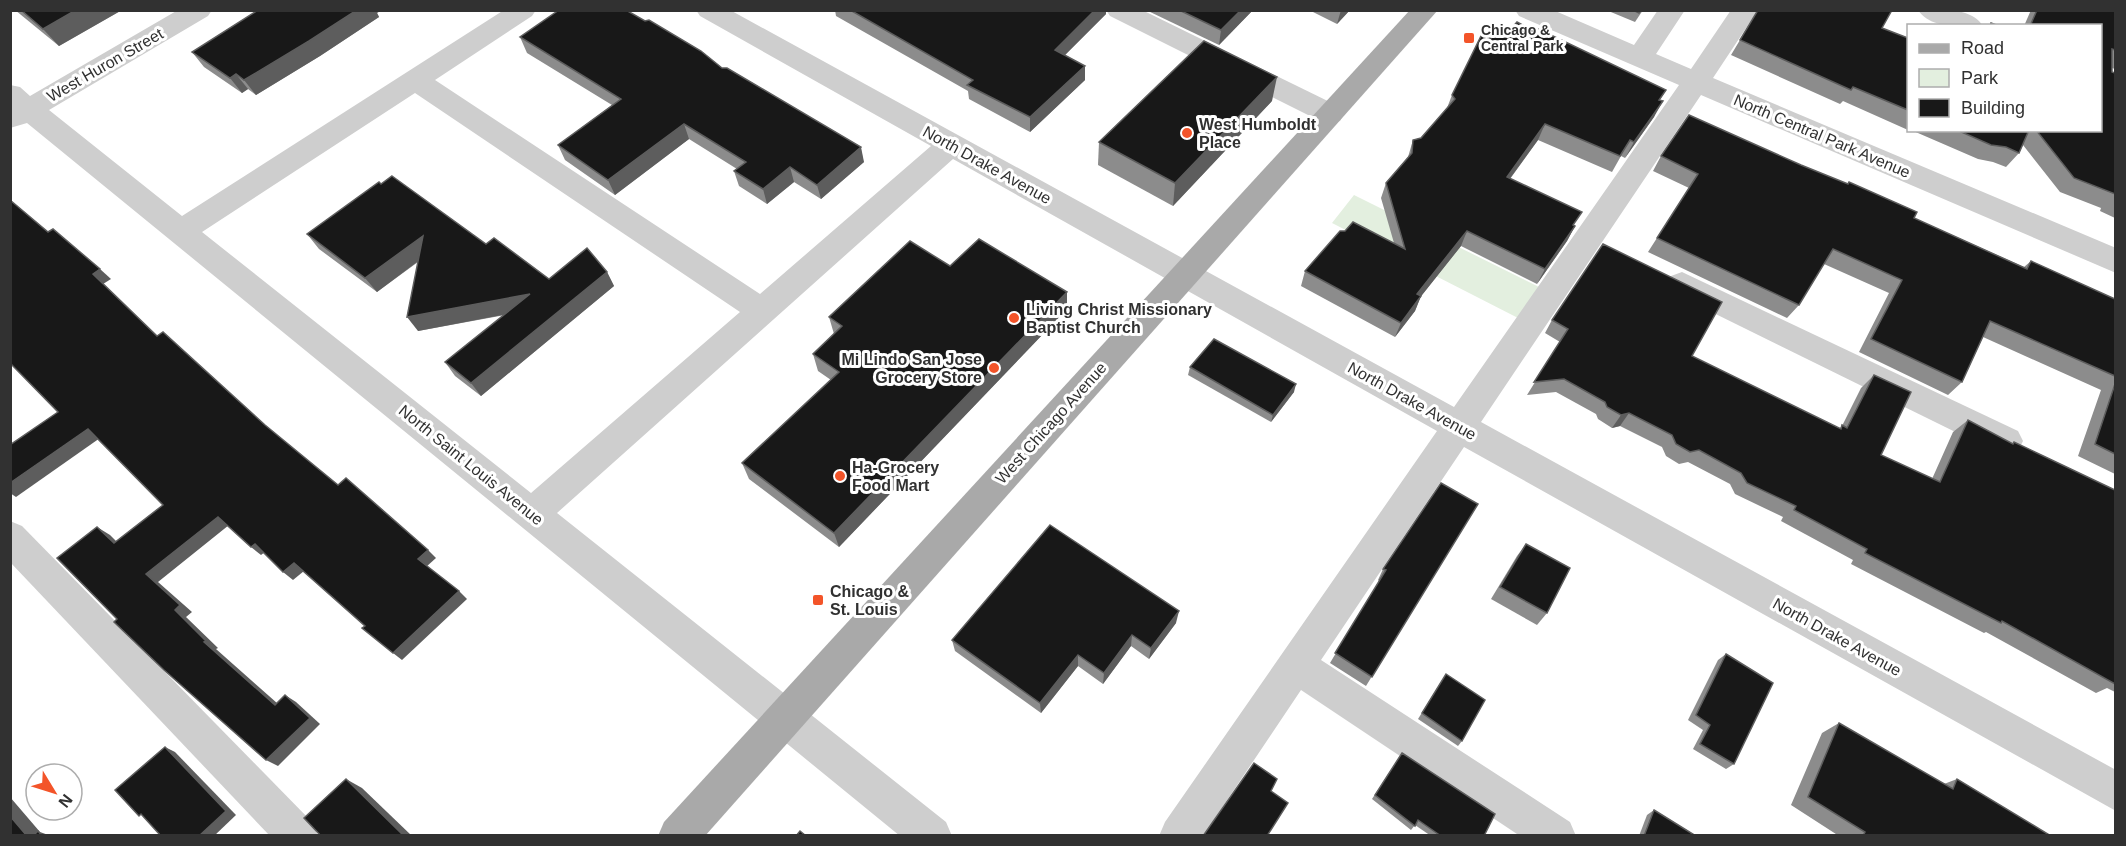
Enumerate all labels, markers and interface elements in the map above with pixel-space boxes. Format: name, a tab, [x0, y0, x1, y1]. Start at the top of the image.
place label: Chicago & Central Park	[1481, 22, 1564, 54]
legend	[1907, 24, 2102, 132]
street label: West Huron Street	[44, 25, 167, 105]
marker: Chicago & Central Park	[1462, 31, 1476, 45]
text: Road	[1961, 38, 2004, 58]
text: Park	[1961, 68, 1999, 88]
street label: North Central Park Avenue	[1731, 91, 1913, 181]
text: Building	[1961, 98, 2025, 118]
place label: West Humboldt Place	[1199, 116, 1317, 151]
street label: North Drake Avenue	[920, 123, 1054, 207]
marker: West Humboldt Place	[1180, 126, 1194, 140]
place label: Living Christ Missionary Baptist Church	[1026, 301, 1212, 336]
marker: Living Christ Missionary Baptist Church	[1007, 311, 1021, 325]
place label: Mi Lindo San Jose Grocery Store	[842, 351, 982, 386]
street label: West Chicago Avenue	[992, 359, 1110, 487]
street label: North Drake Avenue	[1345, 359, 1479, 443]
marker: Mi Lindo San Jose Grocery Store	[987, 361, 1001, 375]
street label: North Saint Louis Avenue	[396, 402, 546, 528]
place label: Ha-Grocery Food Mart	[852, 459, 939, 494]
marker: Ha-Grocery Food Mart	[833, 469, 847, 483]
place label: Chicago & St. Louis	[830, 583, 910, 618]
marker: Chicago & St. Louis	[811, 593, 825, 607]
street label: North Drake Avenue	[1770, 595, 1904, 679]
north arrow	[24, 762, 84, 822]
text: N	[55, 791, 76, 811]

